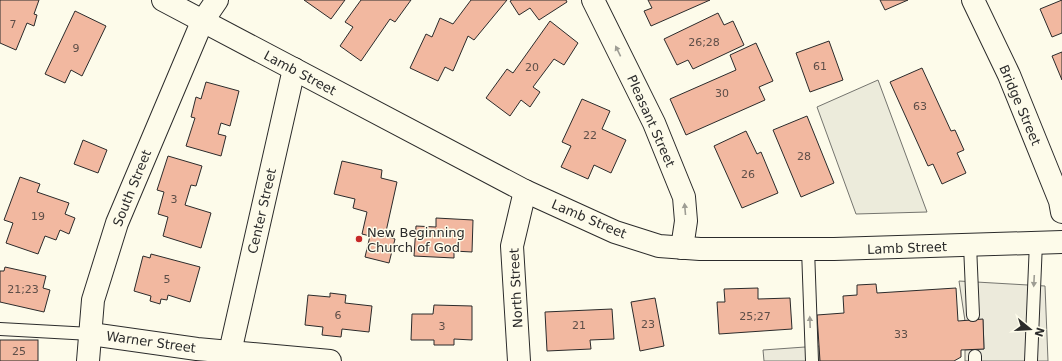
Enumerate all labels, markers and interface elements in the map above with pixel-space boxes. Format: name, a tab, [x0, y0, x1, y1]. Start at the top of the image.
house number: 7	[10, 18, 17, 31]
house number: 26;28	[688, 36, 720, 49]
house number: 9	[73, 42, 80, 55]
one-way arrow	[615, 45, 621, 57]
street label: Lamb Street	[261, 48, 339, 98]
house number: 61	[813, 60, 827, 73]
house number: 20	[525, 61, 539, 74]
street label: Bridge Street	[996, 62, 1044, 148]
street label: Pleasant Street	[624, 73, 678, 169]
house number: 30	[715, 87, 729, 100]
house number: 63	[913, 100, 927, 113]
house number: 22	[583, 129, 597, 142]
street label: South Street	[110, 147, 154, 229]
house number: 28	[797, 150, 811, 163]
street label: Center Street	[245, 167, 279, 255]
house number: 26	[741, 168, 755, 181]
house number: 3	[171, 193, 178, 206]
street label: Lamb Street	[549, 197, 629, 241]
one-way arrow	[681, 203, 688, 215]
house number: 19	[31, 210, 45, 223]
place label: New Beginning Church of God	[367, 225, 465, 255]
marker: New Beginning Church of God	[354, 234, 364, 244]
street label: Lamb Street	[867, 239, 947, 257]
street label: North Street	[506, 248, 526, 328]
house number: 5	[164, 273, 171, 286]
one-way arrow	[1030, 275, 1037, 287]
house number: 21;23	[7, 283, 39, 296]
house number: 6	[335, 309, 342, 322]
north arrow	[1010, 309, 1050, 349]
house number: 25;27	[739, 310, 771, 323]
one-way arrow	[807, 316, 814, 328]
house number: 23	[641, 318, 655, 331]
house number: 21	[572, 319, 586, 332]
house number: 3	[439, 320, 446, 333]
text: N	[1031, 326, 1047, 338]
street label: Warner Street	[105, 328, 197, 356]
house number: 33	[894, 328, 908, 341]
house number: 25	[12, 345, 26, 358]

